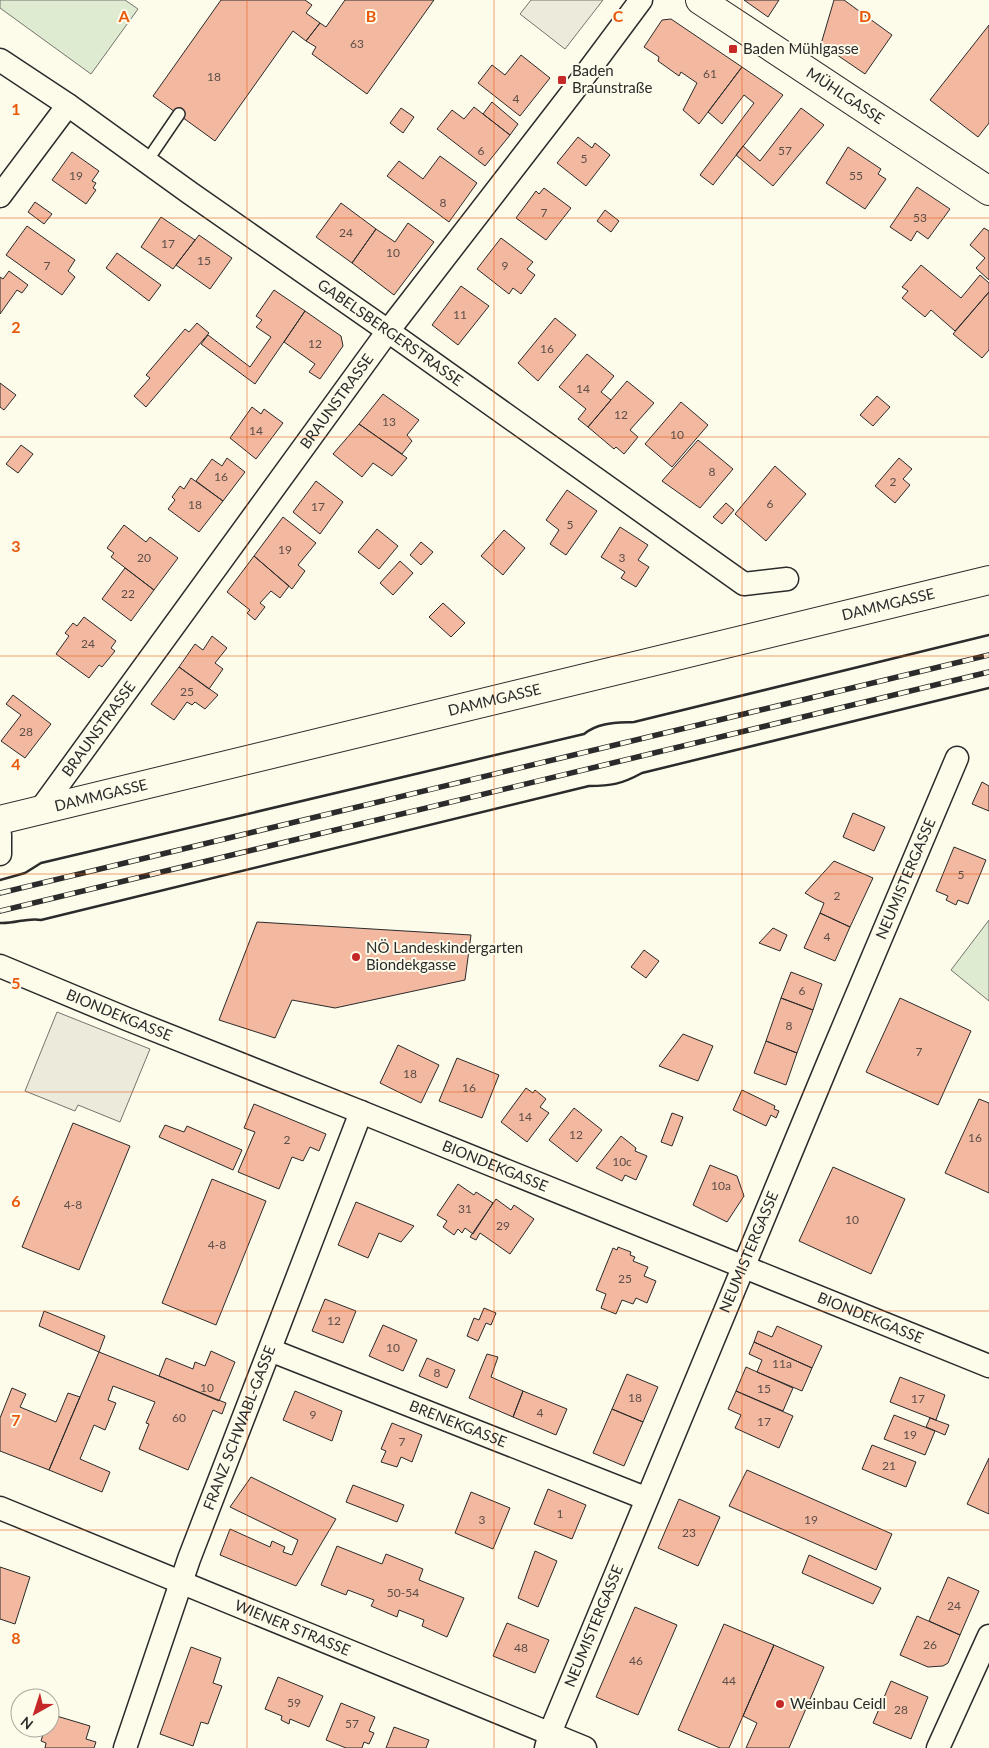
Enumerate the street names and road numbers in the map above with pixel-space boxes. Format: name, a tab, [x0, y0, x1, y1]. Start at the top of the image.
street label: MÜHLGASSE	[803, 63, 888, 127]
street label: GABELSBERGERSTRASSE	[314, 275, 467, 389]
street label: BRAUNSTRASSE	[296, 350, 377, 452]
street label: DAMMGASSE	[840, 584, 936, 623]
street label: BRAUNSTRASSE	[57, 677, 138, 780]
street label: DAMMGASSE	[446, 679, 543, 719]
street label: DAMMGASSE	[52, 775, 149, 814]
street label: NEUMISTERGASSE	[871, 815, 939, 942]
street label: BIONDEKGASSE	[64, 985, 175, 1044]
street label: BIONDEKGASSE	[440, 1136, 551, 1195]
street label: NEUMISTERGASSE	[715, 1188, 781, 1315]
street label: BIONDEKGASSE	[815, 1288, 926, 1347]
street label: FRANZ SCHWABL-GASSE	[199, 1343, 278, 1512]
street label: BRENEKGASSE	[407, 1396, 510, 1451]
street label: NEUMISTERGASSE	[560, 1562, 626, 1689]
street label: WIENER STRASSE	[232, 1595, 353, 1659]

